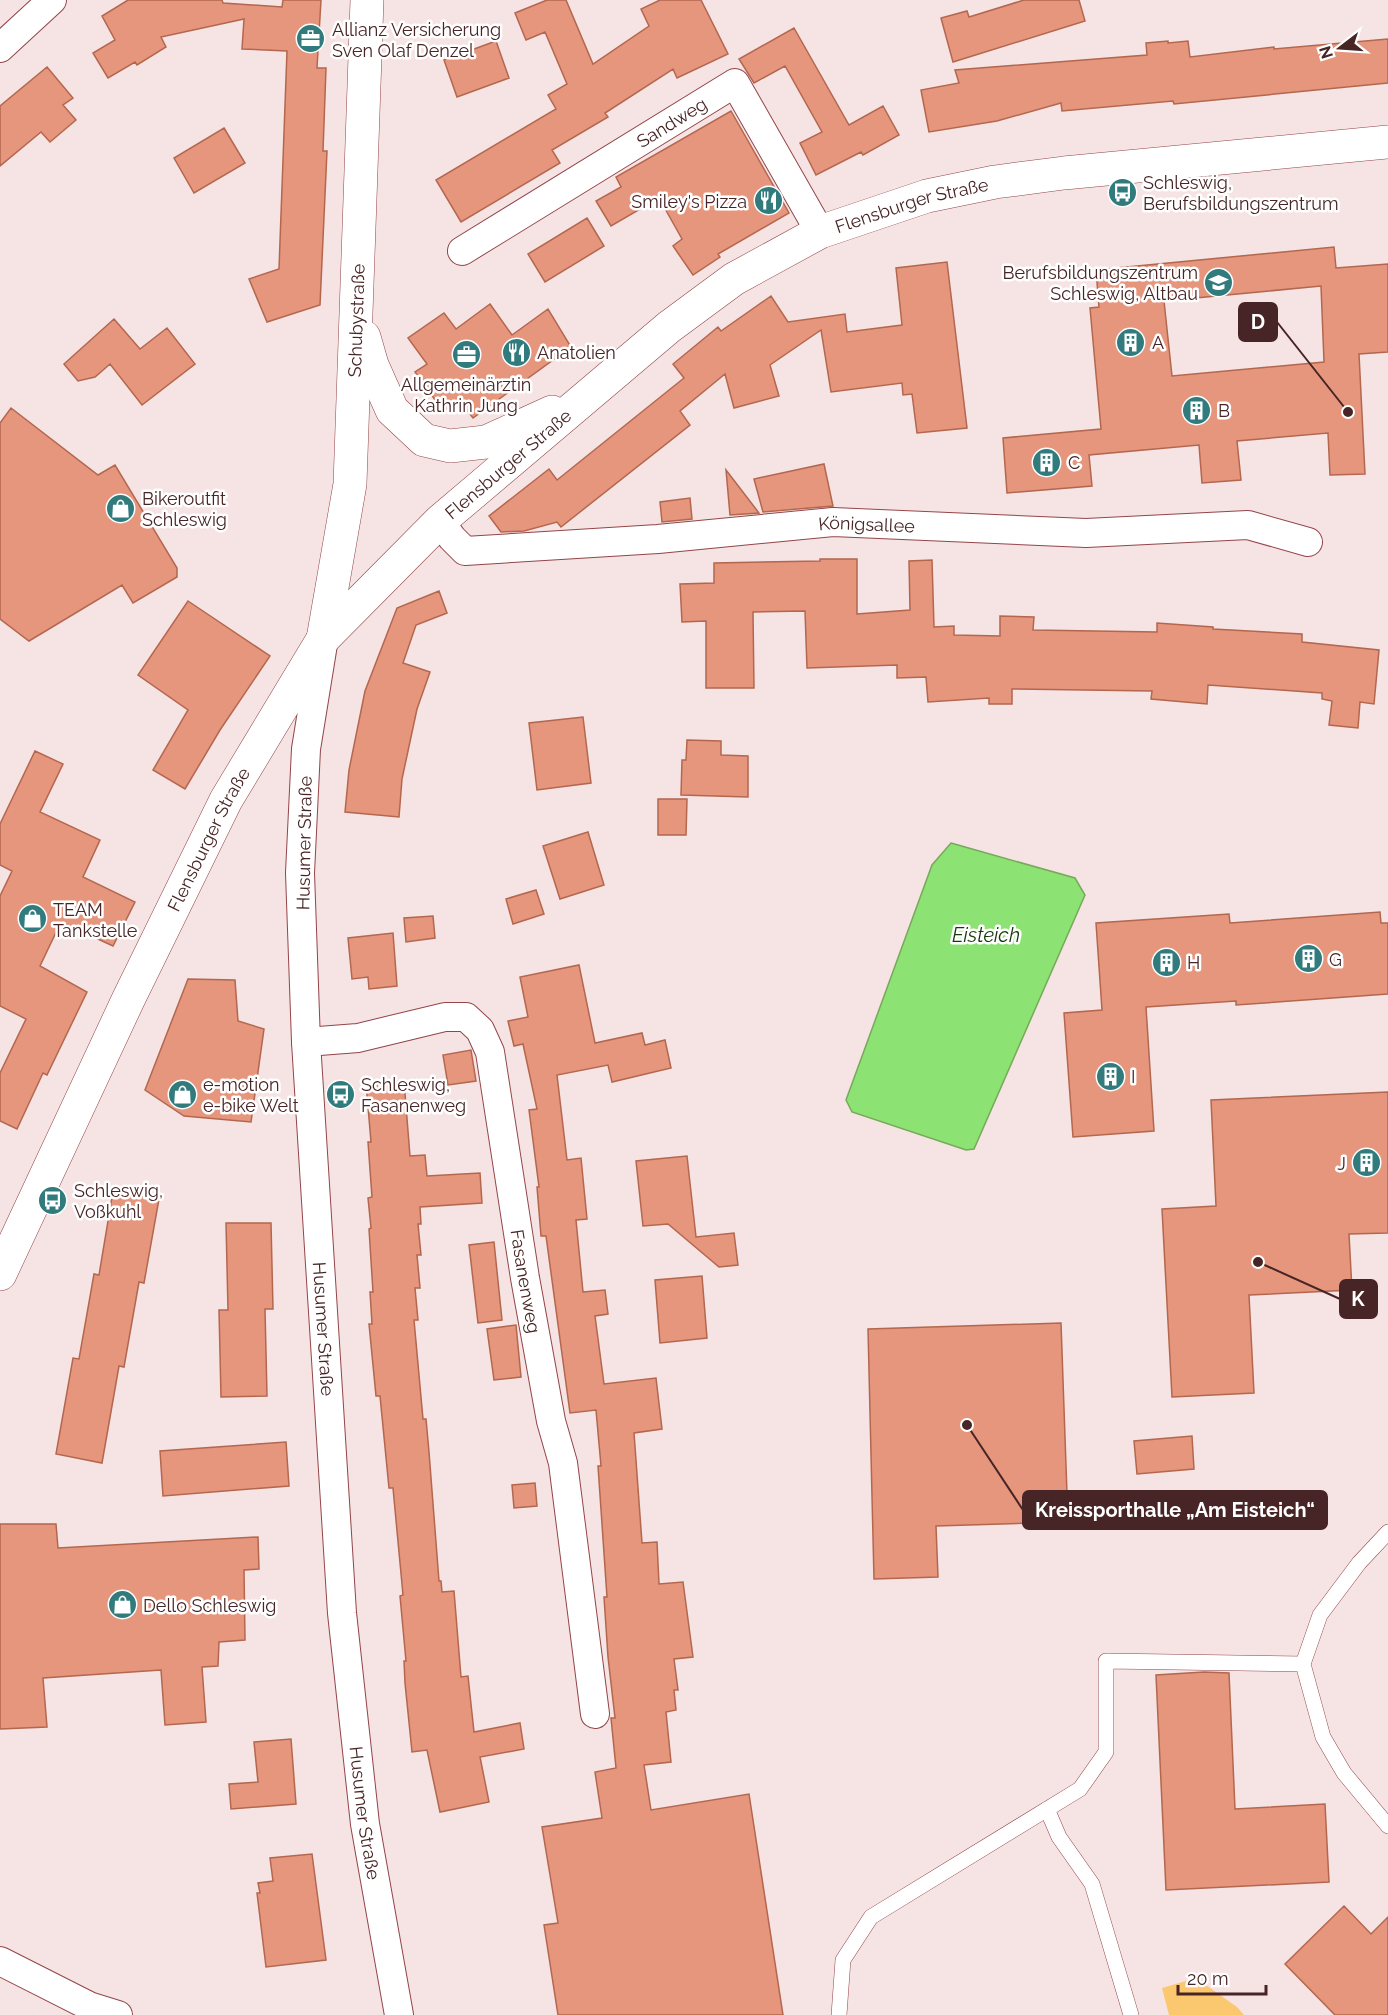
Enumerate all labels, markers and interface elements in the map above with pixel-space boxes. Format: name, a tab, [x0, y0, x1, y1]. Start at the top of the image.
north arrow	[1310, 18, 1370, 78]
place label: Allianz Versicherung Sven Olaf Denzel	[332, 19, 501, 61]
office icon: Allianz Versicherung Sven Olaf Denzel	[295, 23, 327, 55]
text: N	[1315, 44, 1337, 61]
street label: Sandweg	[633, 93, 710, 152]
place label: Schleswig, Berufsbildungszentrum	[1143, 172, 1339, 214]
street label: Flensburger Straße	[832, 173, 991, 237]
bus stop icon: Schleswig, Berufsbildungszentrum	[1106, 176, 1138, 208]
restaurant icon: Smiley's Pizza	[752, 185, 784, 217]
place label: Smiley's Pizza	[631, 191, 747, 212]
place label: Berufsbildungszentrum Schleswig, Altbau	[1002, 262, 1198, 304]
street label: Schubystraße	[343, 263, 368, 378]
school or university icon: Berufsbildungszentrum Schleswig, Altbau	[1203, 266, 1235, 298]
callout: D	[1239, 303, 1277, 341]
text: D	[1251, 310, 1265, 334]
building icon: A	[1115, 326, 1147, 358]
place label: A	[1152, 332, 1164, 353]
restaurant icon: Anatolien	[500, 336, 532, 368]
office icon: Allgemeinärztin Kathrin Jung	[450, 339, 482, 371]
place label: Anatolien	[537, 342, 616, 363]
place label: Allgemeinärztin Kathrin Jung	[401, 374, 531, 416]
building icon: B	[1181, 394, 1213, 426]
place label: B	[1218, 400, 1230, 421]
street label: Flensburger Straße	[440, 404, 575, 523]
building icon: C	[1031, 446, 1063, 478]
place label: C	[1068, 452, 1080, 473]
place label: Bikeroutfit Schleswig	[142, 488, 227, 530]
shop icon: Bikeroutfit Schleswig	[105, 492, 137, 524]
street label: Königsallee	[817, 511, 916, 536]
street label: Flensburger Straße	[163, 763, 254, 915]
street label: Husumer Straße	[292, 775, 316, 910]
place label: TEAM Tankstelle	[53, 899, 138, 941]
shop icon: TEAM Tankstelle	[16, 903, 48, 935]
water label: Eisteich	[952, 923, 1020, 947]
building icon: G	[1292, 943, 1324, 975]
building icon: H	[1150, 946, 1182, 978]
place label: G	[1329, 949, 1342, 970]
place label: H	[1187, 952, 1200, 973]
building icon: I	[1094, 1060, 1126, 1092]
place label: I	[1131, 1066, 1135, 1087]
place label: e-motion e-bike Welt	[203, 1074, 299, 1116]
place label: Schleswig, Fasanenweg	[361, 1074, 466, 1116]
shop icon: e-motion e-bike Welt	[166, 1078, 198, 1110]
bus stop icon: Schleswig, Fasanenweg	[324, 1078, 356, 1110]
building icon: J	[1351, 1147, 1383, 1179]
place label: J	[1337, 1153, 1346, 1174]
place label: Schleswig, Voßkuhl	[74, 1180, 163, 1222]
bus stop icon: Schleswig, Voßkuhl	[37, 1184, 69, 1216]
street label: Fasanenweg	[507, 1228, 545, 1335]
street label: Husumer Straße	[309, 1261, 339, 1397]
callout: K	[1340, 1280, 1377, 1318]
text: K	[1351, 1287, 1365, 1311]
callout: Kreissporthalle „Am Eisteich“	[1023, 1491, 1327, 1529]
text: Kreissporthalle „Am Eisteich“	[1035, 1498, 1315, 1522]
shop icon: Dello Schleswig	[106, 1589, 138, 1621]
place label: Dello Schleswig	[143, 1595, 277, 1616]
street label: Husumer Straße	[346, 1745, 385, 1882]
scale bar	[1178, 1958, 1266, 1996]
text: 20 m	[1187, 1968, 1229, 1989]

